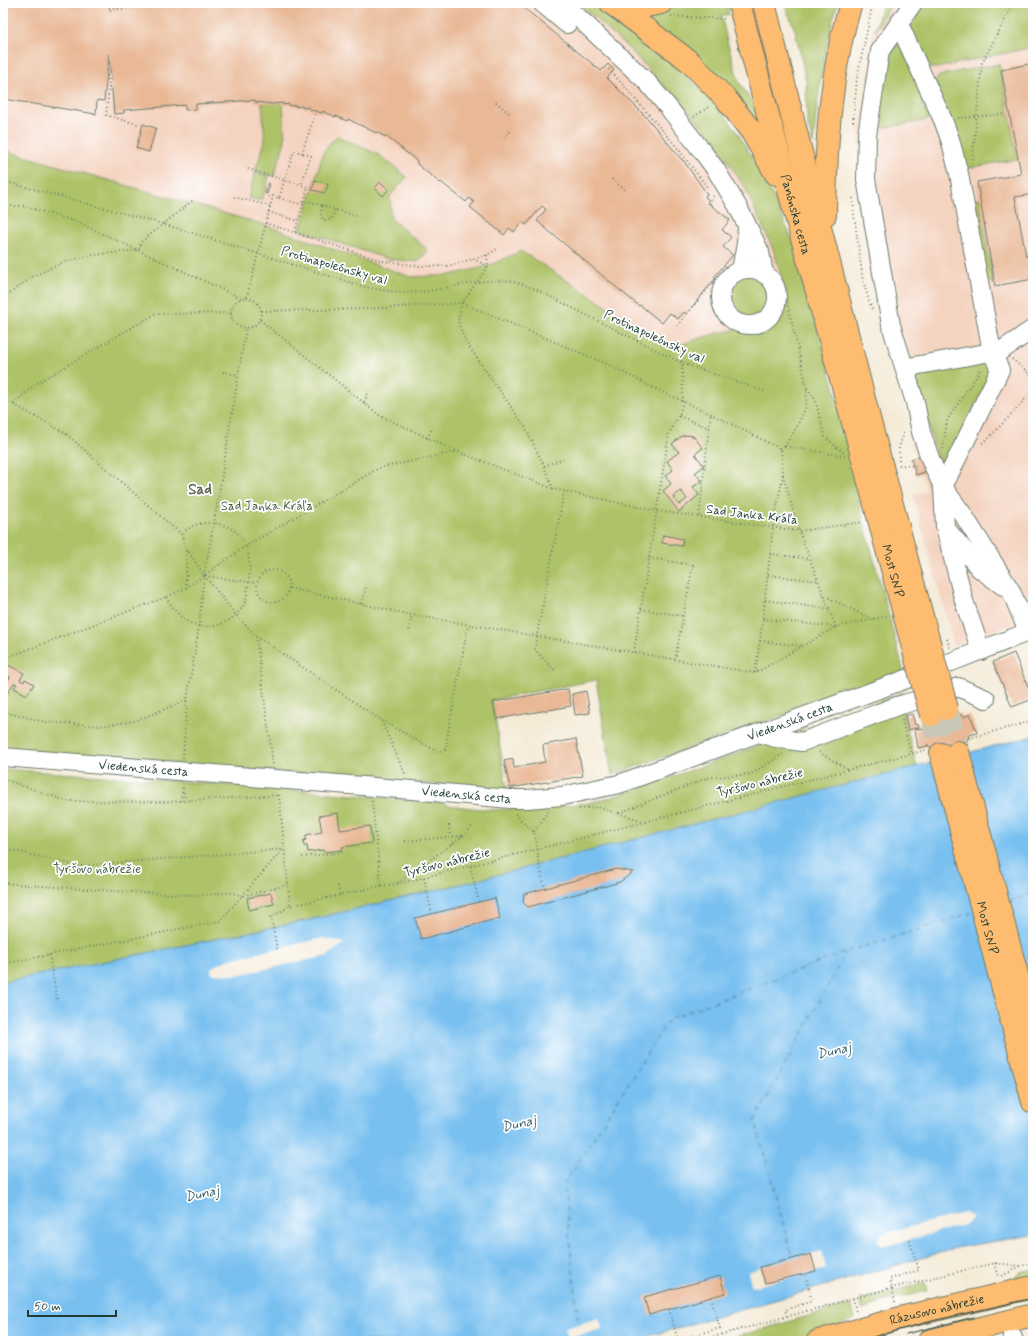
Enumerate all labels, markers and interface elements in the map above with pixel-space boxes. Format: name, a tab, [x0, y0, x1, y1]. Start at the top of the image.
street label: Panónska cesta	[776, 173, 815, 257]
street label: Protinapoleónsky val	[279, 243, 389, 289]
street label: Protinapoleónsky val	[601, 306, 707, 368]
district label: Sad	[188, 480, 212, 500]
park label: Sad Janka Kráľa	[221, 498, 313, 515]
street label: Sad Janka Kráľa	[705, 501, 799, 529]
street label: Most SNP	[877, 543, 908, 600]
street label: Viedenská cesta	[745, 698, 835, 745]
street label: Viedenská cesta	[98, 756, 189, 780]
street label: Tyršovo nábrežie	[715, 764, 805, 802]
street label: Viedenská cesta	[421, 782, 512, 808]
street label: Tyršovo nábrežie	[402, 844, 492, 882]
park label: Tyršovo nábrežie	[53, 861, 141, 878]
street label: Most SNP	[972, 900, 1002, 957]
water label: Dunaj	[815, 1038, 854, 1064]
water label: Dunaj	[500, 1111, 539, 1137]
water label: Dunaj	[183, 1181, 222, 1206]
street label: Rázusovo nábrežie	[888, 1290, 986, 1329]
scale bar	[28, 1292, 116, 1318]
text: 50 m	[34, 1299, 61, 1315]

